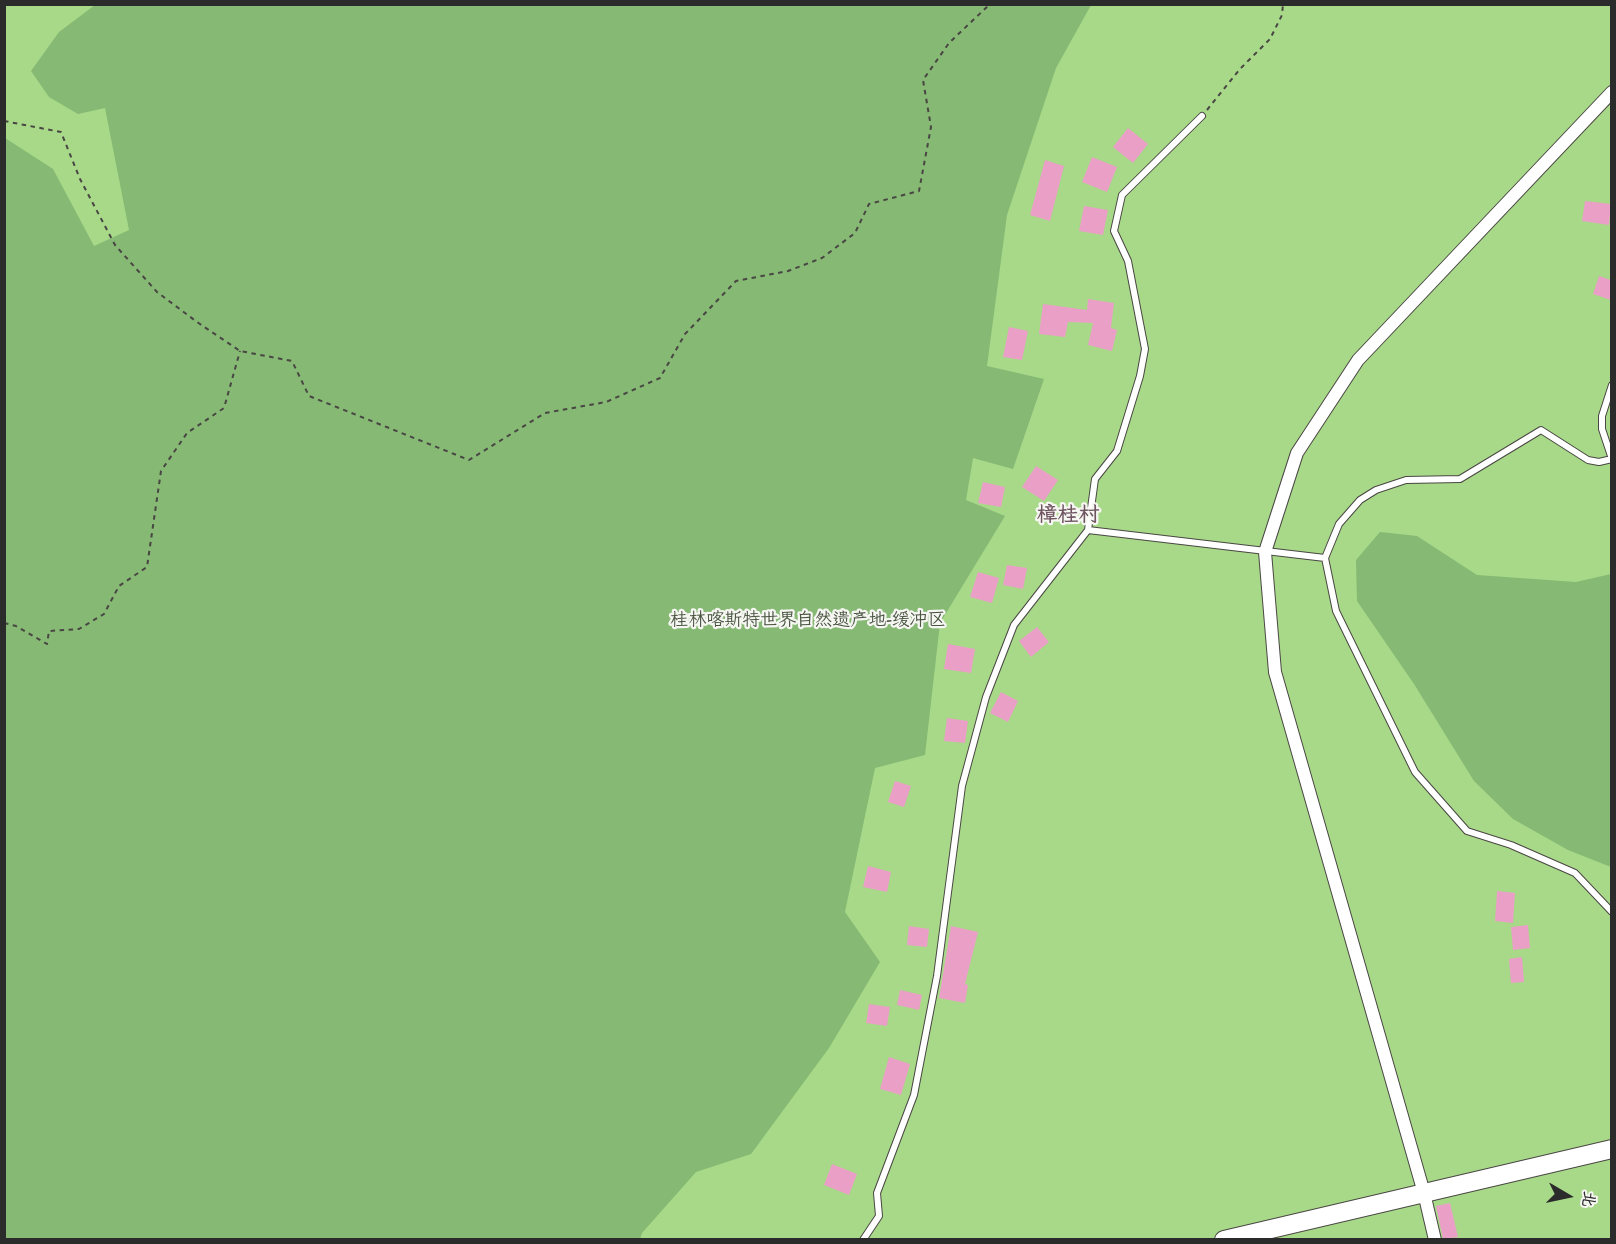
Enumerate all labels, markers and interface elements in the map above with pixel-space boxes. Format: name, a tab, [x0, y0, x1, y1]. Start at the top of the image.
district label: 樟桂村	[1037, 505, 1099, 531]
park label: 桂林喀斯特世界自然遗产地-缓冲区	[670, 611, 946, 633]
north arrow	[1538, 1166, 1598, 1226]
text: 北	[1576, 1189, 1597, 1208]

